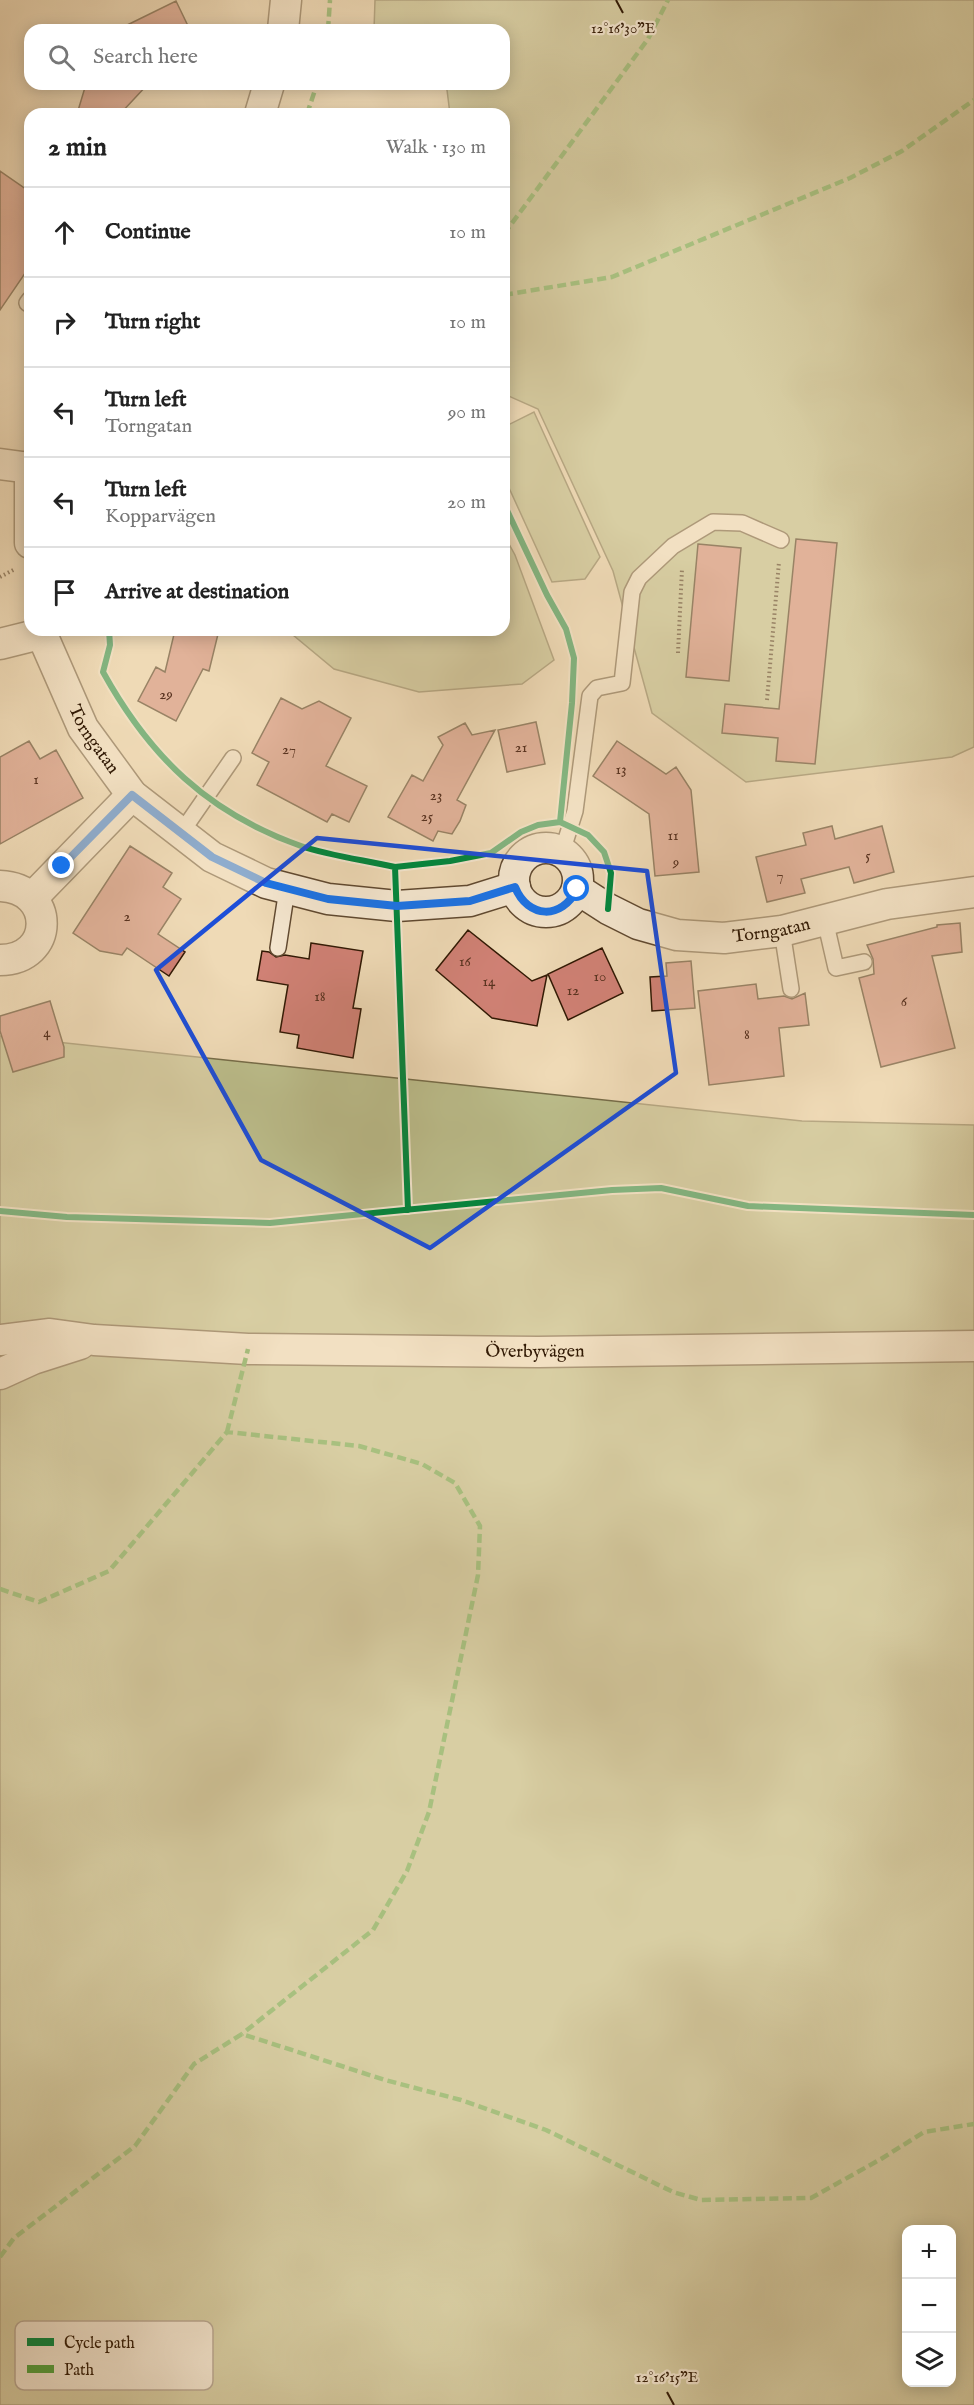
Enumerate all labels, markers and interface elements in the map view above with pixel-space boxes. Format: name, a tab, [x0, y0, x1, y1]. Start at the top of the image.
text: 12°16'30"E	[591, 19, 655, 38]
search box	[24, 24, 510, 90]
icon: search	[45, 41, 78, 74]
text: Search here	[93, 43, 198, 71]
text: 2 min	[48, 131, 107, 164]
text: Walk · 130 m	[386, 135, 486, 160]
icon: ahead	[48, 216, 81, 249]
text: Continue	[105, 218, 191, 246]
text: 10 m	[449, 220, 486, 245]
icon: right	[48, 306, 81, 339]
text: Turn right	[105, 308, 200, 336]
text: 10 m	[449, 310, 486, 335]
text: Turn left	[105, 386, 187, 414]
icon: left	[48, 396, 81, 429]
text: 90 m	[448, 400, 486, 425]
text: Torngatan	[105, 414, 192, 439]
text: Turn left	[105, 476, 187, 504]
icon: left	[48, 486, 81, 519]
text: 20 m	[447, 490, 486, 515]
text: Kopparvägen	[105, 504, 216, 529]
icon: arrive	[48, 576, 81, 609]
text: Arrive at destination	[105, 578, 289, 606]
house number: 29	[159, 685, 173, 704]
street label: Torngatan	[63, 701, 125, 779]
house number: 21	[515, 738, 527, 757]
house number: 27	[282, 740, 296, 759]
house number: 13	[615, 760, 627, 779]
house number: 1	[33, 770, 39, 789]
house number: 23	[430, 786, 442, 805]
house number: 25	[421, 807, 434, 826]
house number: 11	[667, 826, 679, 845]
house number: 5	[865, 846, 871, 865]
route end	[48, 852, 74, 878]
house number: 9	[672, 853, 679, 872]
house number: 7	[776, 866, 784, 885]
route start	[563, 875, 589, 901]
house number: 2	[123, 907, 131, 926]
street label: Torngatan	[731, 913, 813, 948]
house number: 16	[459, 952, 472, 971]
house number: 10	[594, 967, 606, 986]
house number: 14	[483, 972, 496, 991]
house number: 12	[567, 981, 579, 1000]
house number: 18	[314, 987, 326, 1006]
house number: 6	[901, 992, 908, 1011]
house number: 4	[43, 1023, 51, 1042]
house number: 8	[744, 1025, 750, 1044]
street label: Överbyvägen	[485, 1339, 585, 1364]
map controls	[902, 2225, 956, 2387]
button: +	[902, 2225, 956, 2279]
button: −	[902, 2279, 956, 2333]
legend	[15, 2321, 213, 2390]
button: layers	[902, 2333, 956, 2387]
text: Cycle path	[64, 2334, 135, 2354]
text: Path	[64, 2361, 95, 2381]
text: 12°16'15"E	[636, 2368, 698, 2387]

